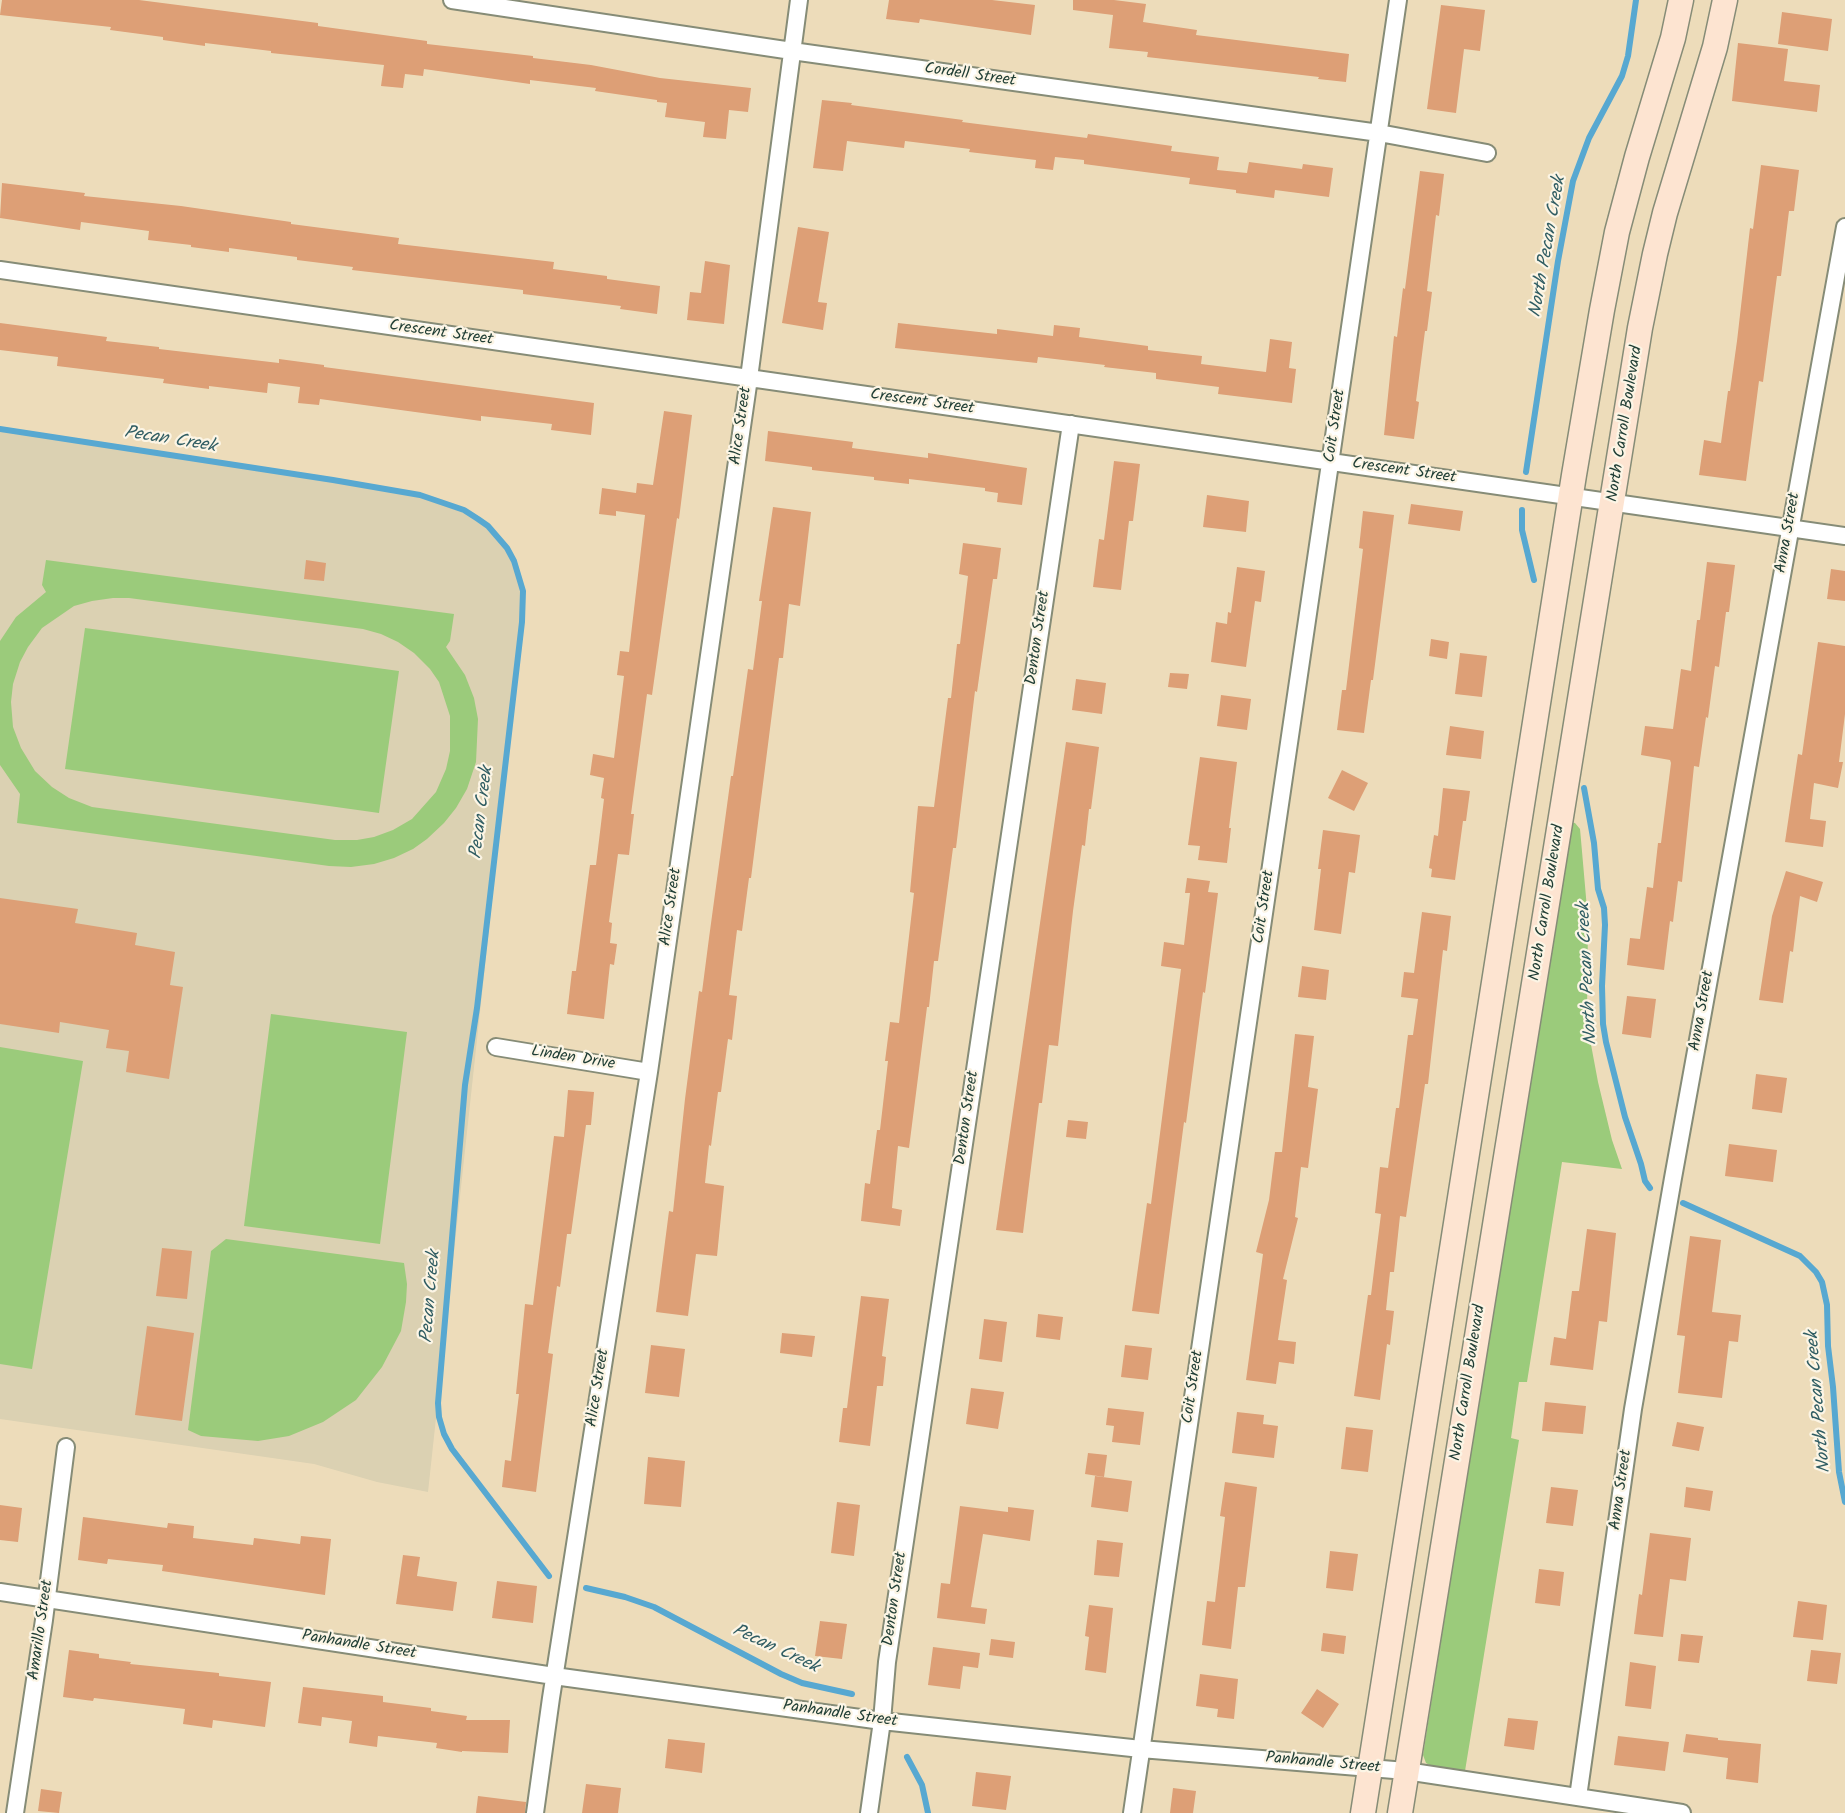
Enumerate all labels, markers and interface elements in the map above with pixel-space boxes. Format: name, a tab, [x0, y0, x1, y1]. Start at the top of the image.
street label: Cordell Street	[923, 60, 1017, 92]
water label: North Pecan Creek	[1526, 175, 1572, 319]
street label: Crescent Street	[388, 317, 494, 351]
street label: North Carroll Boulevard	[1604, 345, 1648, 503]
street label: Alice Street	[727, 386, 757, 466]
street label: Crescent Street	[869, 386, 975, 420]
street label: Coit Street	[1321, 388, 1351, 464]
water label: Pecan Creek	[123, 423, 217, 459]
street label: Crescent Street	[1351, 455, 1457, 489]
street label: Anna Street	[1772, 491, 1806, 575]
street label: Denton Street	[1023, 590, 1055, 686]
water label: Pecan Creek	[467, 766, 499, 860]
street label: North Carroll Boulevard	[1526, 824, 1570, 982]
street label: Alice Street	[657, 867, 687, 947]
street label: Coit Street	[1250, 869, 1280, 945]
water label: North Pecan Creek	[1574, 902, 1604, 1046]
street label: Anna Street	[1686, 969, 1720, 1053]
street label: Linden Drive	[530, 1043, 616, 1075]
street label: Denton Street	[952, 1070, 984, 1166]
water label: Pecan Creek	[417, 1250, 447, 1344]
street label: North Carroll Boulevard	[1447, 1304, 1491, 1462]
water label: North Pecan Creek	[1803, 1330, 1837, 1474]
street label: Alice Street	[583, 1348, 615, 1428]
street label: Coit Street	[1179, 1349, 1209, 1425]
street label: Anna Street	[1607, 1448, 1637, 1532]
street label: Denton Street	[880, 1551, 912, 1647]
street label: Amarillo Street	[25, 1579, 59, 1681]
water label: Pecan Creek	[729, 1621, 821, 1679]
street label: Panhandle Street	[300, 1627, 418, 1665]
street label: Panhandle Street	[782, 1697, 898, 1733]
street label: Panhandle Street	[1265, 1749, 1381, 1779]

